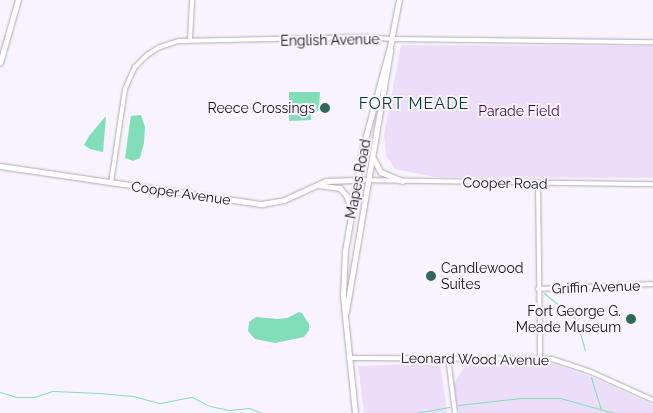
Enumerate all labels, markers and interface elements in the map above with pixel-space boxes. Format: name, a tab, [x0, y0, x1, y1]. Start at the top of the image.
street label: English Avenue	[280, 31, 380, 49]
district label: FORT MEADE	[357, 94, 471, 114]
place label: Reece Crossings	[207, 100, 315, 116]
marker: Reece Crossings	[319, 102, 331, 114]
park label: Parade Field	[478, 103, 560, 119]
street label: Mapes Road	[342, 138, 374, 220]
street label: Cooper Road	[462, 174, 548, 192]
street label: Cooper Avenue	[130, 178, 232, 208]
place label: Candlewood Suites	[441, 260, 523, 292]
marker: Candlewood Suites	[425, 270, 437, 282]
street label: Griffin Avenue	[551, 277, 641, 297]
place label: Fort George G. Meade Museum	[516, 303, 621, 336]
marker: Fort George G. Meade Museum	[625, 313, 637, 325]
street label: Leonard Wood Avenue	[400, 349, 550, 369]

